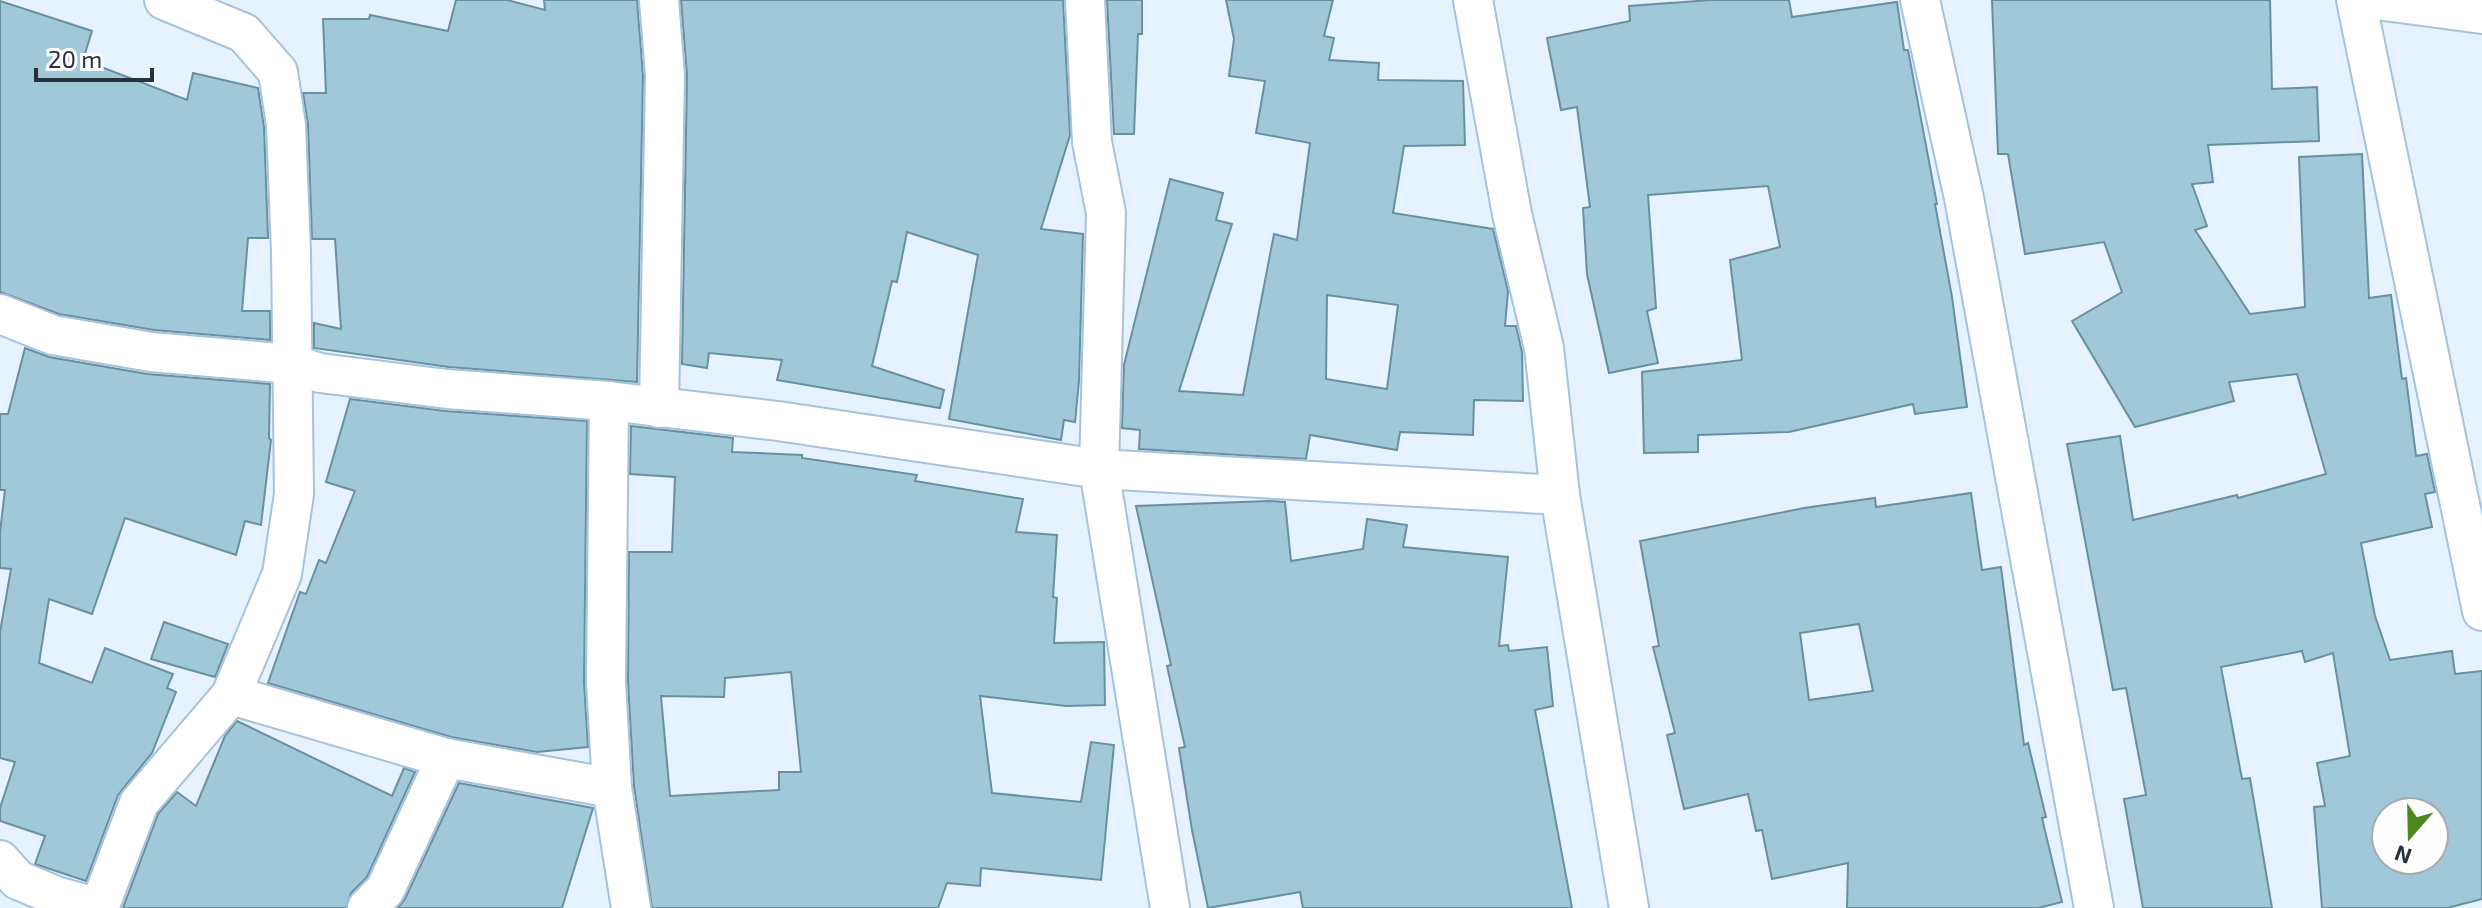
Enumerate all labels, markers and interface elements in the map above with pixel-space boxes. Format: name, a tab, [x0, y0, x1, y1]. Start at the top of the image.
scale bar	[36, 32, 152, 82]
text: 20 m	[48, 44, 102, 73]
north arrow	[2370, 796, 2450, 876]
text: N	[2391, 841, 2415, 871]

